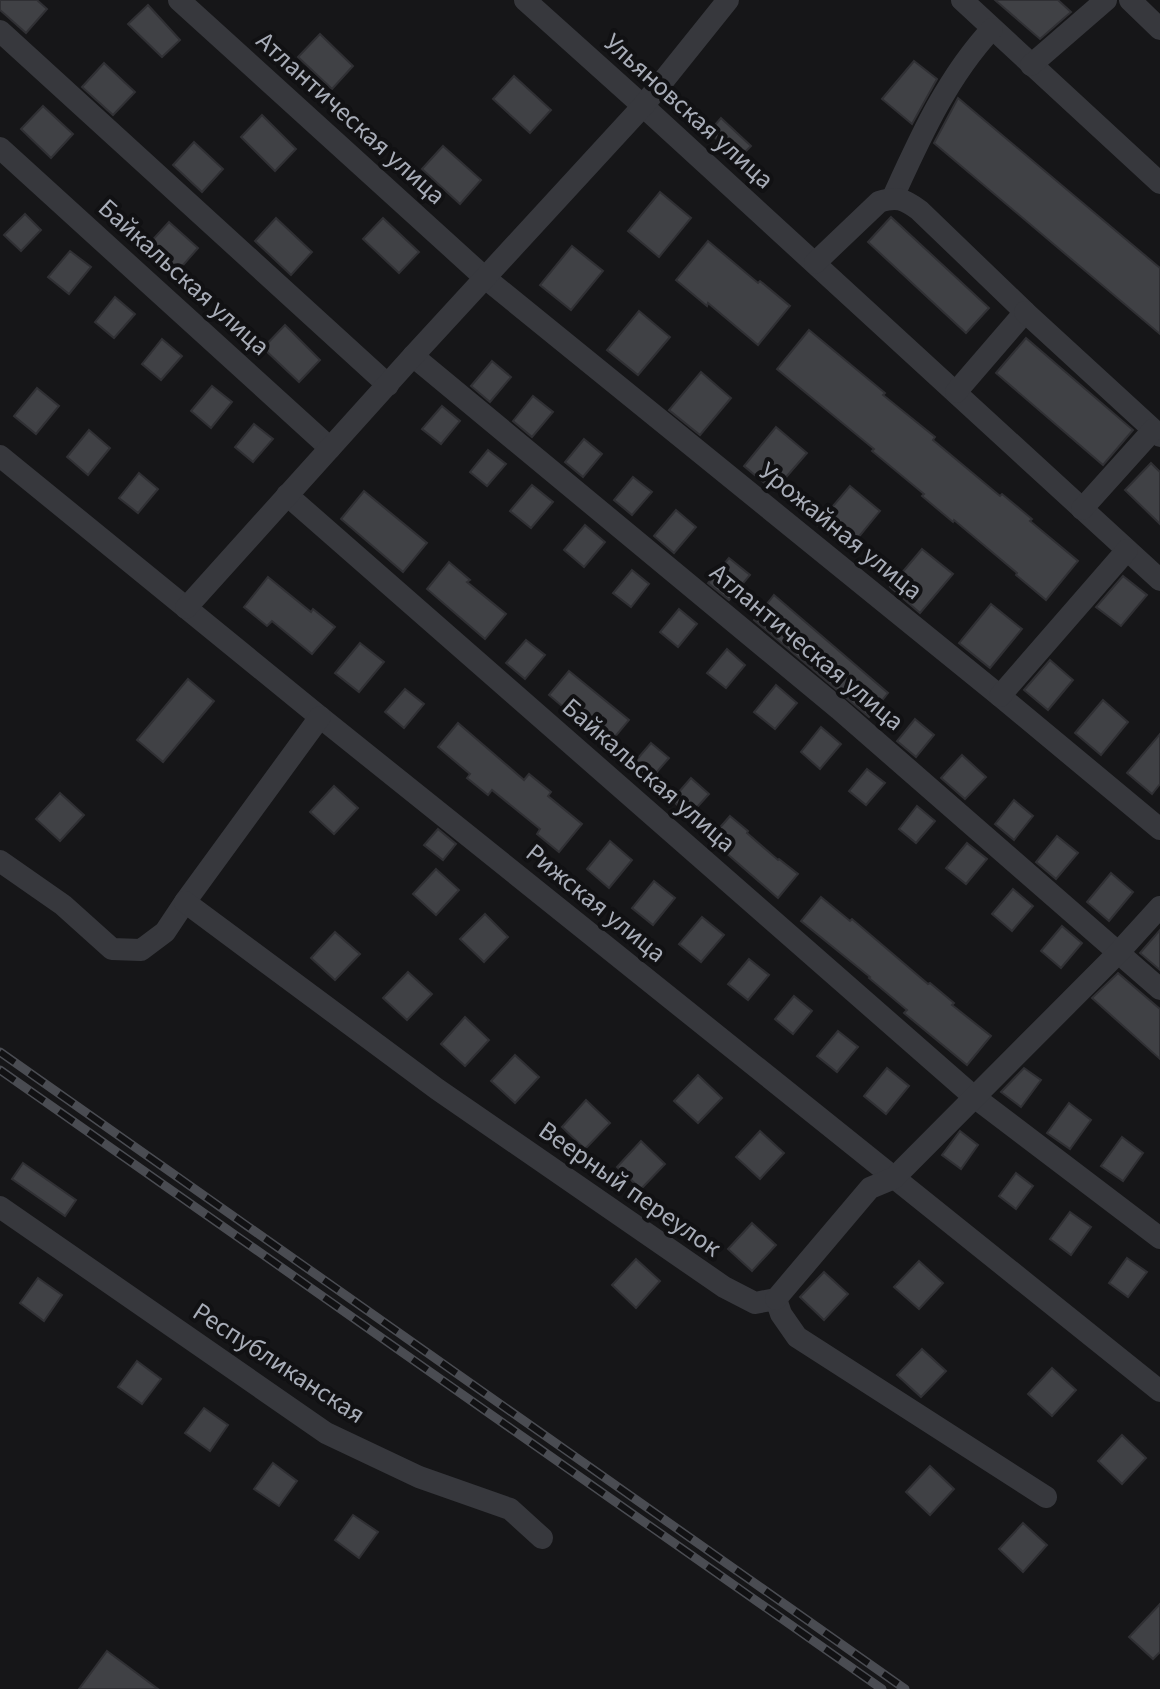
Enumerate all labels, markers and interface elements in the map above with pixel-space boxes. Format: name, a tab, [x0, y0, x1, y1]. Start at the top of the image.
street label: Атлантическая улица	[248, 23, 454, 213]
street label: Ульяновская улица	[596, 25, 782, 197]
street label: Байкальская улица	[90, 190, 278, 364]
street label: Урожайная улица	[751, 453, 931, 609]
street label: Атлантическая улица	[702, 555, 912, 739]
street label: Байкальская улица	[554, 689, 744, 861]
street label: Рижская улица	[518, 835, 674, 971]
street label: Веерный переулок	[531, 1112, 729, 1266]
street label: Республиканская	[185, 1293, 373, 1433]

